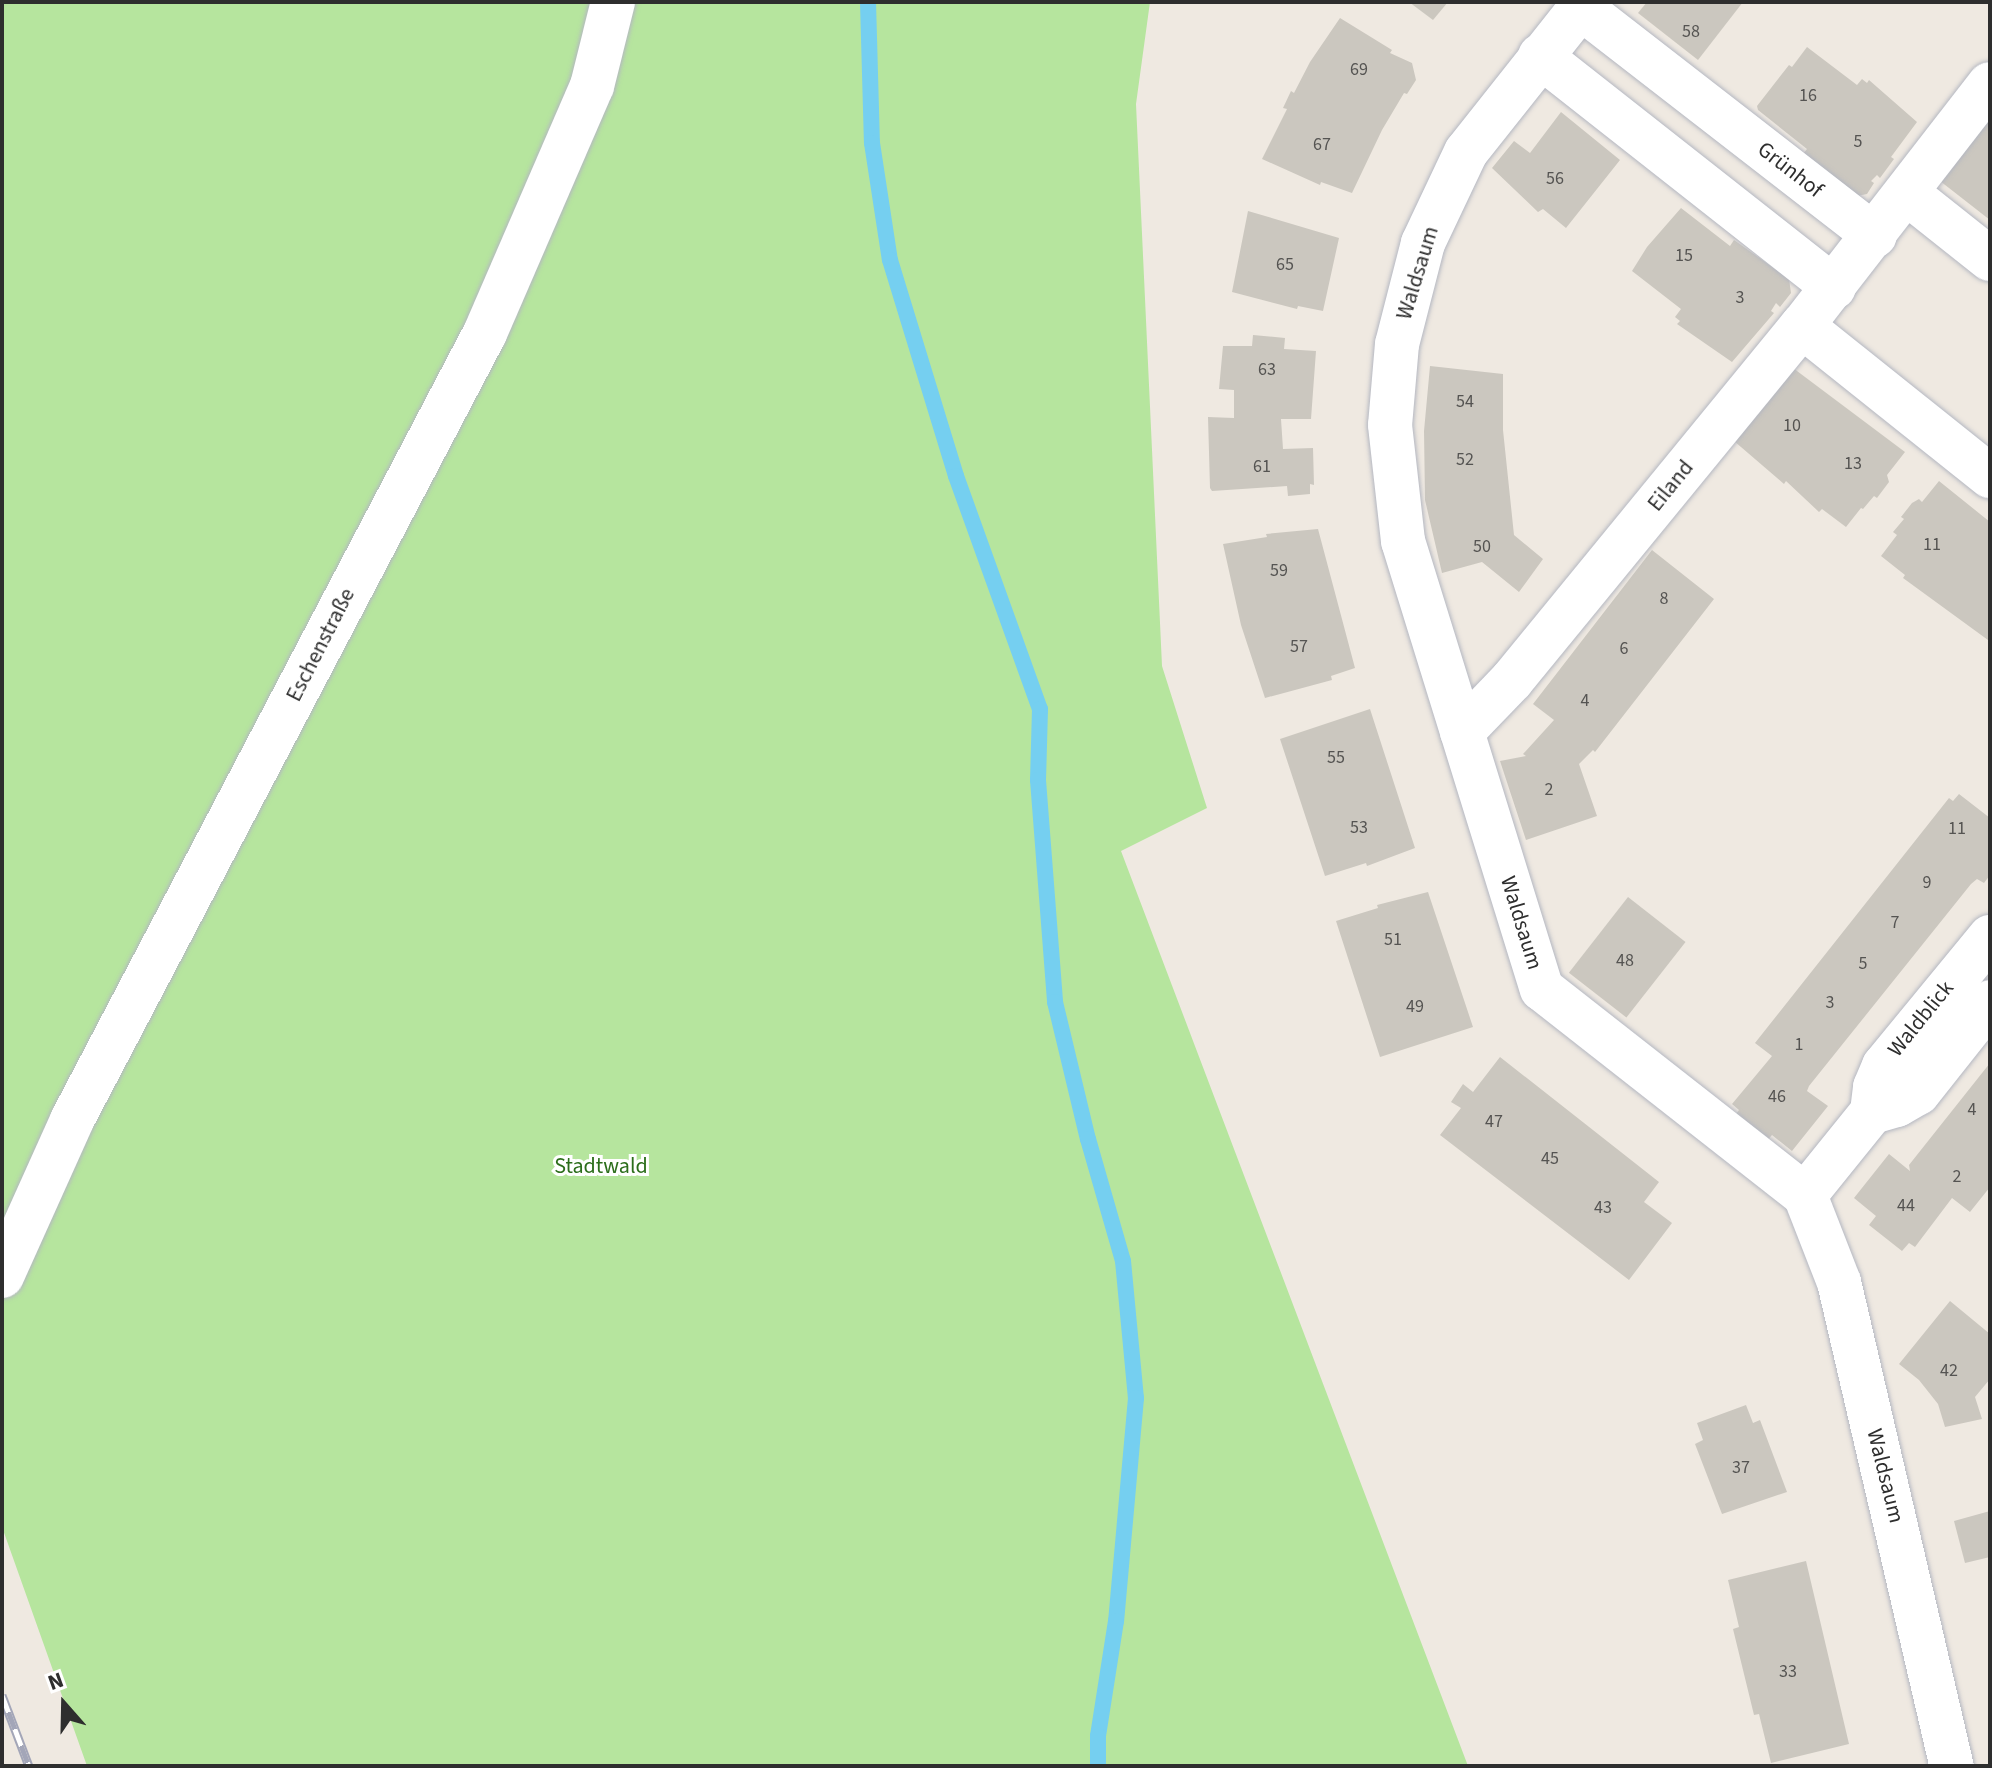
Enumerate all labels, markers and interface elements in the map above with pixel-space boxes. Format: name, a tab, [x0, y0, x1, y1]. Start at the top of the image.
house number: 58	[1682, 21, 1700, 43]
house number: 69	[1350, 59, 1368, 81]
house number: 16	[1799, 85, 1817, 107]
house number: 5	[1854, 131, 1862, 153]
house number: 67	[1313, 134, 1331, 156]
street label: Grünhof	[1752, 136, 1828, 204]
house number: 56	[1546, 168, 1564, 190]
street label: Waldsaum	[1391, 223, 1445, 323]
house number: 15	[1675, 245, 1693, 267]
house number: 65	[1276, 254, 1294, 276]
house number: 3	[1736, 287, 1744, 309]
house number: 63	[1258, 359, 1276, 381]
house number: 54	[1456, 391, 1474, 413]
house number: 10	[1783, 415, 1801, 437]
house number: 52	[1456, 449, 1474, 471]
house number: 13	[1844, 453, 1862, 475]
street label: Eiland	[1643, 455, 1699, 517]
house number: 61	[1253, 456, 1271, 478]
house number: 11	[1923, 534, 1941, 556]
house number: 50	[1473, 536, 1491, 558]
house number: 59	[1270, 560, 1288, 582]
street label: Eschenstraße	[281, 584, 361, 706]
house number: 8	[1660, 588, 1668, 610]
house number: 57	[1290, 636, 1308, 658]
house number: 6	[1620, 638, 1628, 660]
house number: 4	[1581, 690, 1589, 712]
house number: 55	[1327, 747, 1345, 769]
house number: 2	[1545, 779, 1553, 801]
house number: 53	[1350, 817, 1368, 839]
house number: 11	[1948, 818, 1966, 840]
house number: 9	[1923, 872, 1931, 894]
street label: Waldsaum	[1494, 873, 1548, 973]
house number: 7	[1891, 912, 1899, 934]
house number: 51	[1384, 929, 1402, 951]
house number: 48	[1616, 950, 1634, 972]
house number: 5	[1859, 953, 1867, 975]
street label: Waldblick	[1882, 976, 1960, 1062]
house number: 3	[1826, 992, 1834, 1014]
house number: 49	[1406, 996, 1424, 1018]
house number: 1	[1795, 1034, 1803, 1056]
house number: 46	[1768, 1086, 1786, 1108]
house number: 4	[1968, 1099, 1976, 1121]
house number: 47	[1485, 1111, 1503, 1133]
house number: 45	[1541, 1148, 1559, 1170]
park label: Stadtwald	[554, 1154, 648, 1180]
house number: 2	[1953, 1166, 1961, 1188]
house number: 44	[1897, 1195, 1915, 1217]
house number: 43	[1594, 1197, 1612, 1219]
house number: 42	[1940, 1360, 1958, 1382]
street label: Waldsaum	[1861, 1426, 1909, 1526]
house number: 37	[1732, 1457, 1750, 1479]
house number: 33	[1779, 1661, 1797, 1683]
north arrow	[24, 1664, 104, 1744]
text: N	[43, 1664, 68, 1699]

